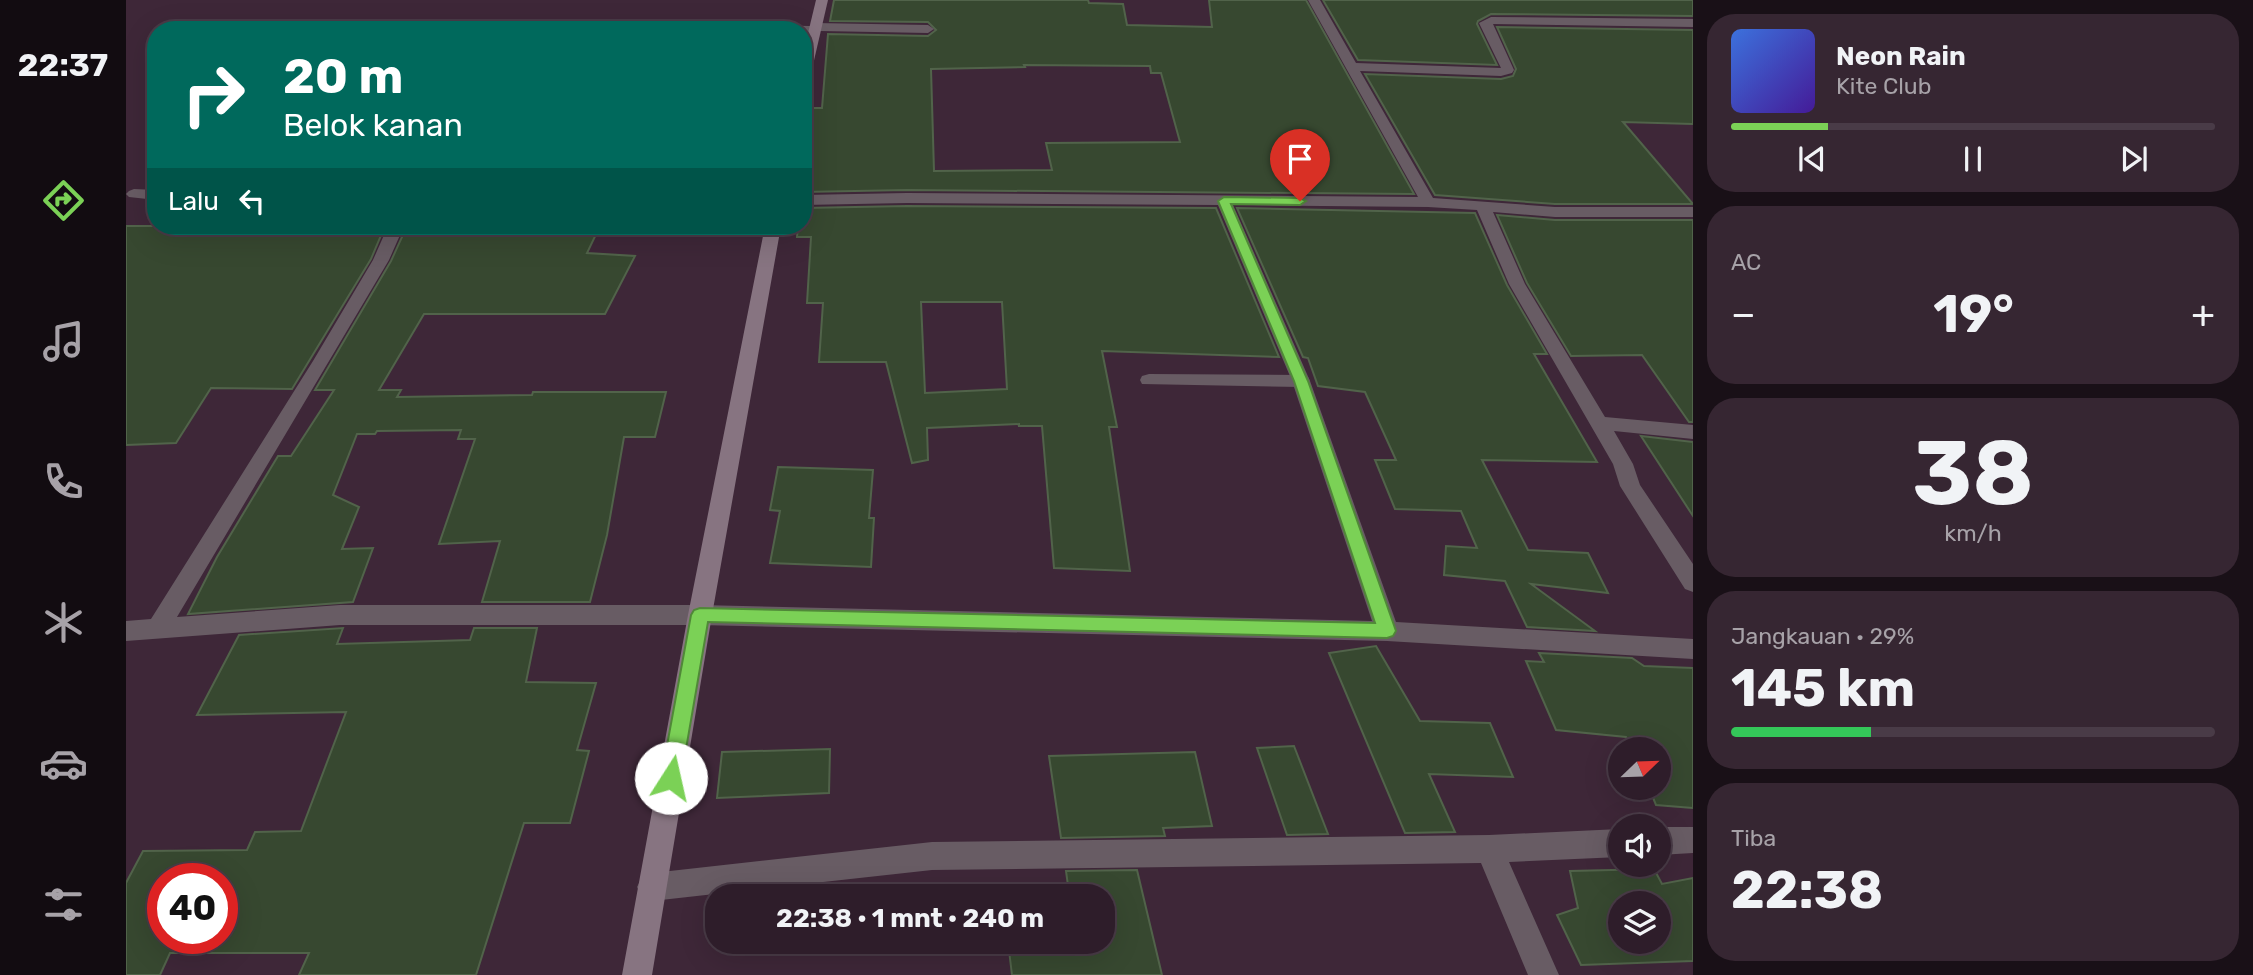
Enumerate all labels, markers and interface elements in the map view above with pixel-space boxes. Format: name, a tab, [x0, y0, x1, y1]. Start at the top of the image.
text: Neon Rain	[1836, 41, 1966, 72]
text: 22:37	[18, 46, 108, 84]
text: 20 m	[283, 47, 404, 105]
icon: right	[168, 49, 259, 140]
text: Kite Club	[1836, 72, 1931, 100]
text: Belok kanan	[283, 106, 463, 144]
pin	[1270, 129, 1330, 201]
icon: arrive	[1281, 140, 1319, 178]
icon: previous	[1793, 140, 1831, 178]
icon: pause	[1954, 140, 1992, 178]
icon: next	[2115, 140, 2153, 178]
icon: directions	[39, 176, 88, 225]
icon: left	[233, 182, 271, 220]
text: Lalu	[168, 186, 219, 217]
text: AC	[1731, 248, 1761, 276]
text: 19°	[1933, 283, 2014, 345]
text: −	[1731, 291, 1756, 337]
text: +	[2191, 291, 2215, 337]
icon: music	[39, 317, 88, 366]
text: 38	[1912, 419, 2034, 527]
icon: phone	[39, 457, 88, 506]
text: km/h	[1944, 519, 2002, 547]
icon: climate	[39, 598, 88, 647]
text: Jangkauan · 29%	[1731, 622, 1914, 650]
text: 145 km	[1731, 657, 1915, 719]
north arrow	[1608, 737, 1671, 800]
map controls	[1608, 737, 1671, 954]
icon: car	[39, 739, 88, 788]
position arrow	[634, 741, 708, 815]
button: sound	[1608, 814, 1671, 877]
text: Tiba	[1731, 824, 1776, 852]
text: 22:38	[1731, 859, 1883, 921]
speed limit sign: 40	[147, 863, 238, 954]
icon: filters	[39, 880, 88, 929]
button: layers	[1608, 891, 1671, 954]
text: 22:38 · 1 mnt · 240 m	[776, 903, 1044, 934]

